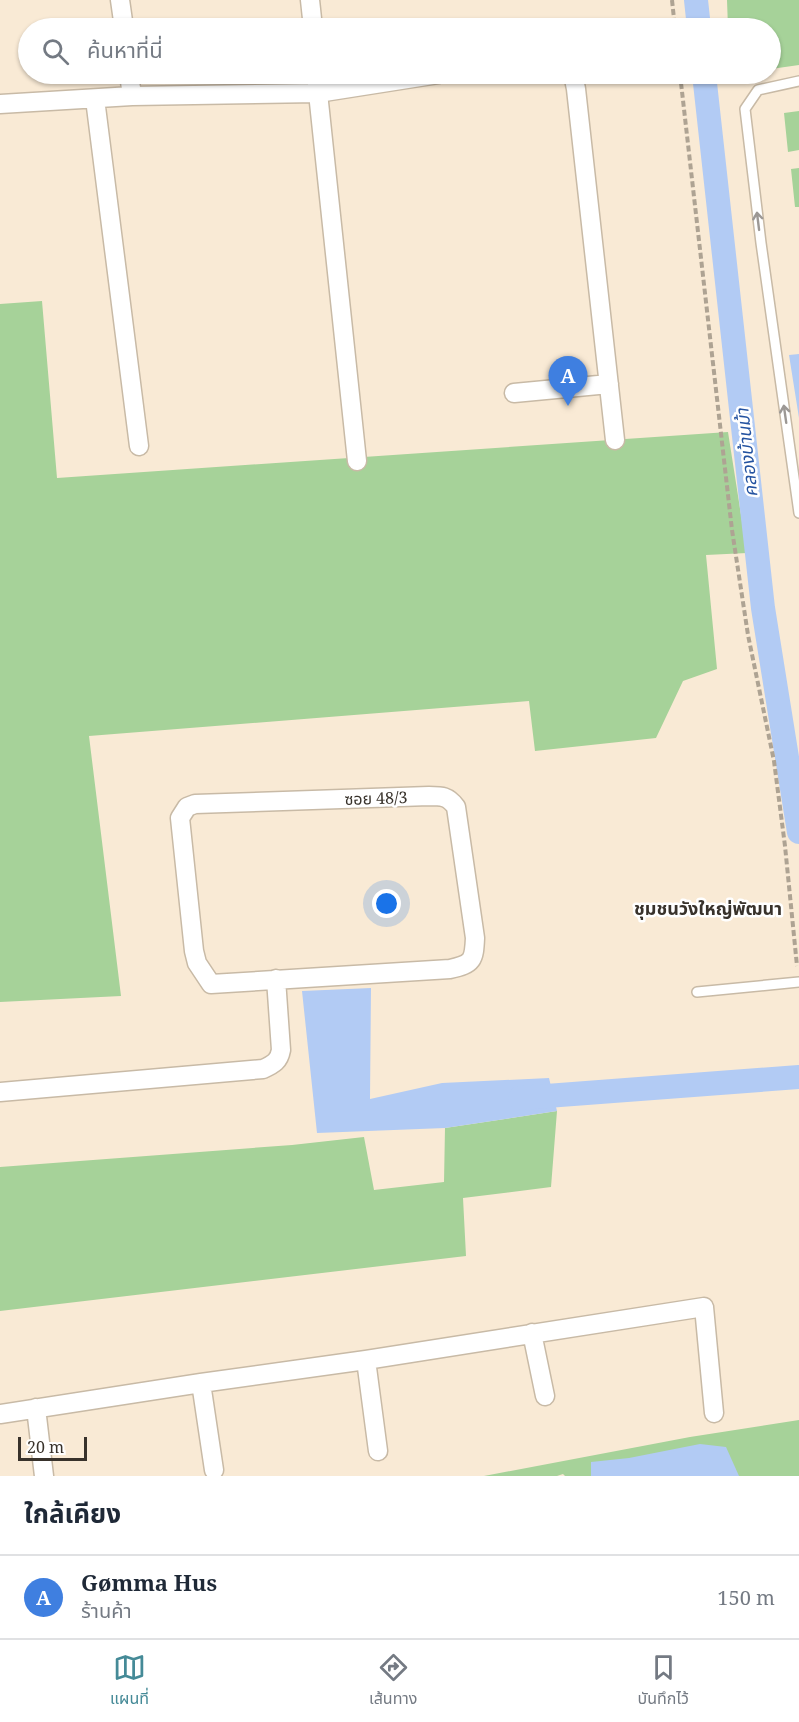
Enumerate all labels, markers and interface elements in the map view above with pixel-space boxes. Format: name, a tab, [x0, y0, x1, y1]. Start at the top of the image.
search box	[18, 18, 781, 84]
text: ค้นหาที่นี่	[87, 34, 163, 64]
icon: search	[39, 35, 72, 68]
one-way arrow	[753, 211, 764, 231]
pin: A	[548, 356, 588, 406]
one-way arrow	[780, 404, 791, 424]
water label: คลองบ้านม้า	[729, 407, 763, 498]
street label: ซอย 48/3	[344, 786, 408, 810]
your location	[372, 889, 401, 918]
district label: ชุมชนวังใหญ่พัฒนา	[634, 896, 782, 920]
scale bar	[18, 1434, 87, 1462]
text: 20 m	[27, 1436, 64, 1458]
text: ใกล้เคียง	[24, 1495, 121, 1531]
text: Gømma Hus	[81, 1567, 217, 1597]
text: A	[36, 1584, 51, 1611]
text: 150 m	[717, 1584, 775, 1611]
text: ร้านค้า	[81, 1597, 132, 1624]
tab: แผนที่	[110, 1651, 149, 1711]
tab: เส้นทาง	[369, 1651, 417, 1711]
tab: บันทึกไว้	[638, 1651, 689, 1711]

